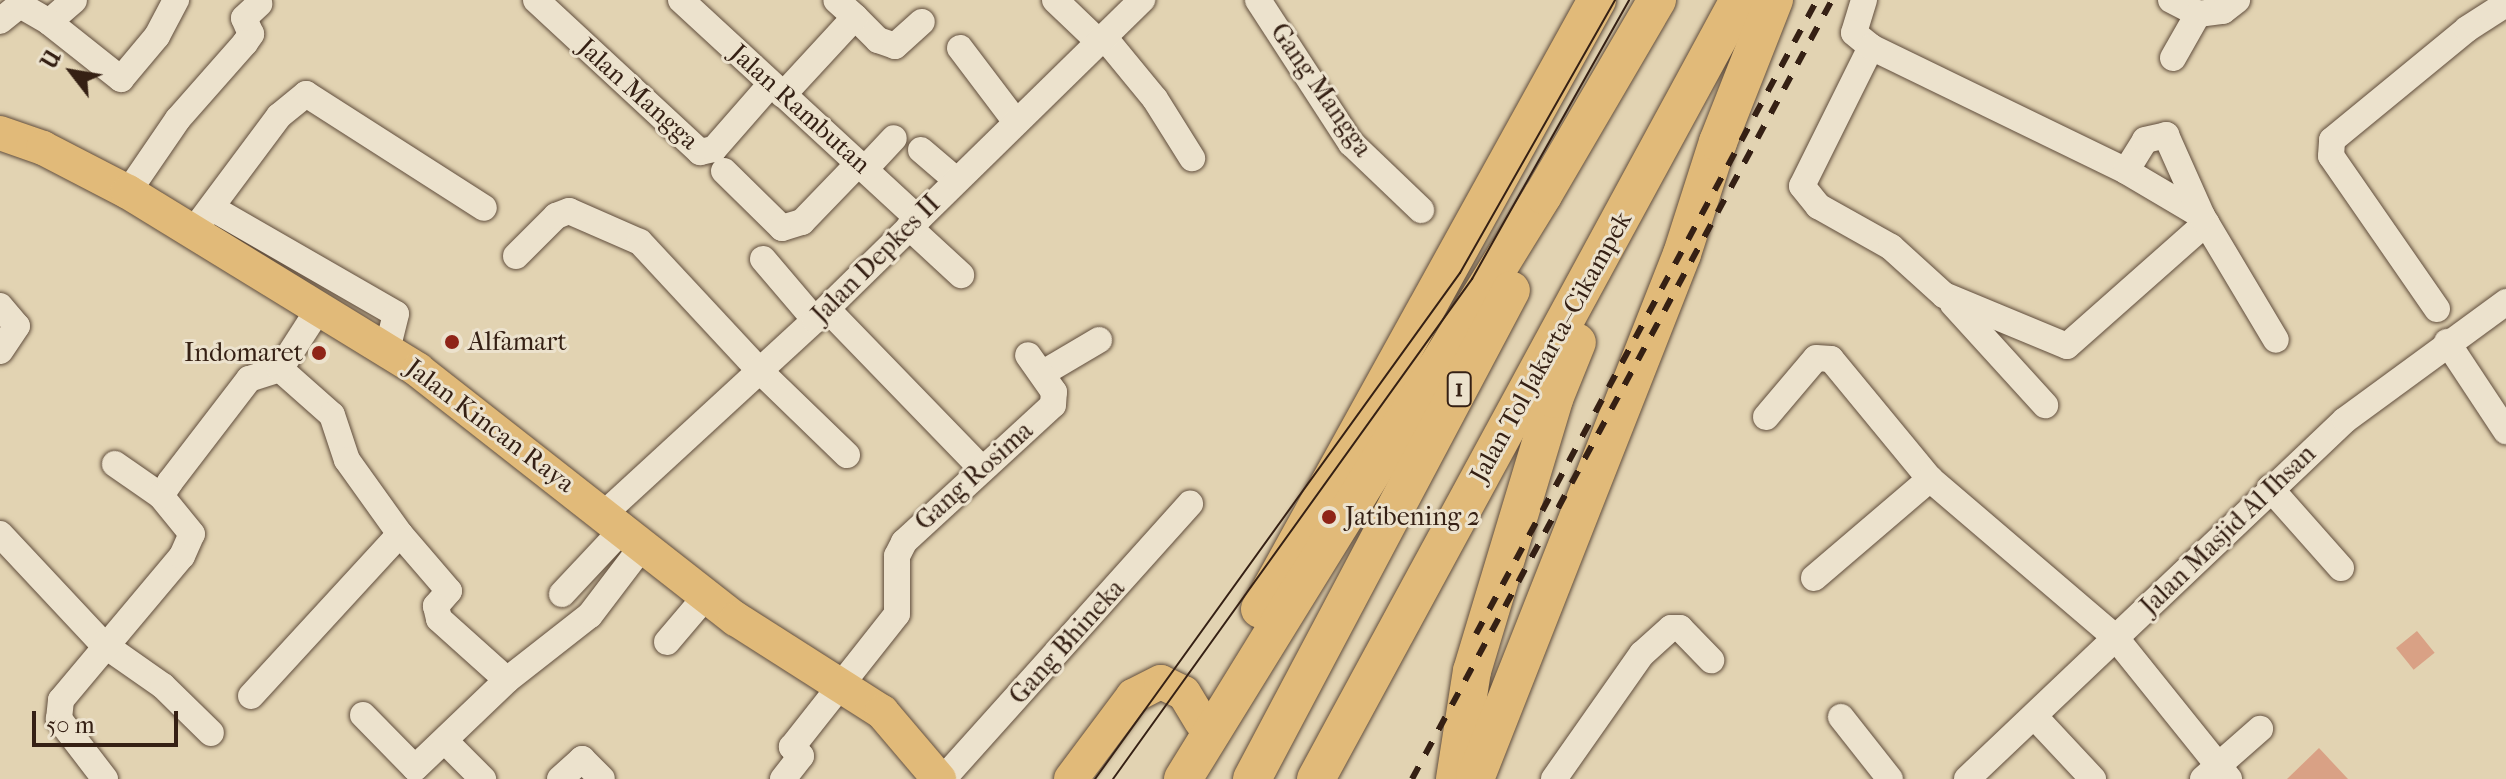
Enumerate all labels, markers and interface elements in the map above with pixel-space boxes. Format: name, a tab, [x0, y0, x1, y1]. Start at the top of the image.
street label: Gang Mangga	[1264, 17, 1378, 163]
north arrow	[32, 32, 112, 112]
street label: Jalan Mangga	[571, 32, 705, 156]
street label: Jalan Rambutan	[723, 38, 877, 180]
text: U	[36, 46, 67, 74]
street label: Jalan Depkes II	[805, 188, 947, 330]
street label: Jalan Tol Jakarta–Cikampek	[1464, 206, 1638, 488]
place label: Alfamart	[468, 326, 567, 358]
marker: Alfamart	[443, 333, 461, 351]
place label: Indomaret	[184, 337, 303, 369]
marker: Indomaret	[310, 344, 328, 362]
street label: Jalan Kincan Raya	[399, 352, 581, 500]
road number: 1	[1445, 369, 1473, 409]
street label: Gang Rosima	[909, 415, 1039, 537]
street label: Jalan Masjid Al Ihsan	[2134, 438, 2322, 622]
place label: Jatibening 2	[1345, 501, 1480, 533]
marker: Jatibening 2	[1320, 508, 1338, 526]
street label: Gang Bhineka	[1003, 573, 1131, 711]
scale bar	[36, 695, 182, 745]
text: 50 m	[46, 711, 95, 739]

